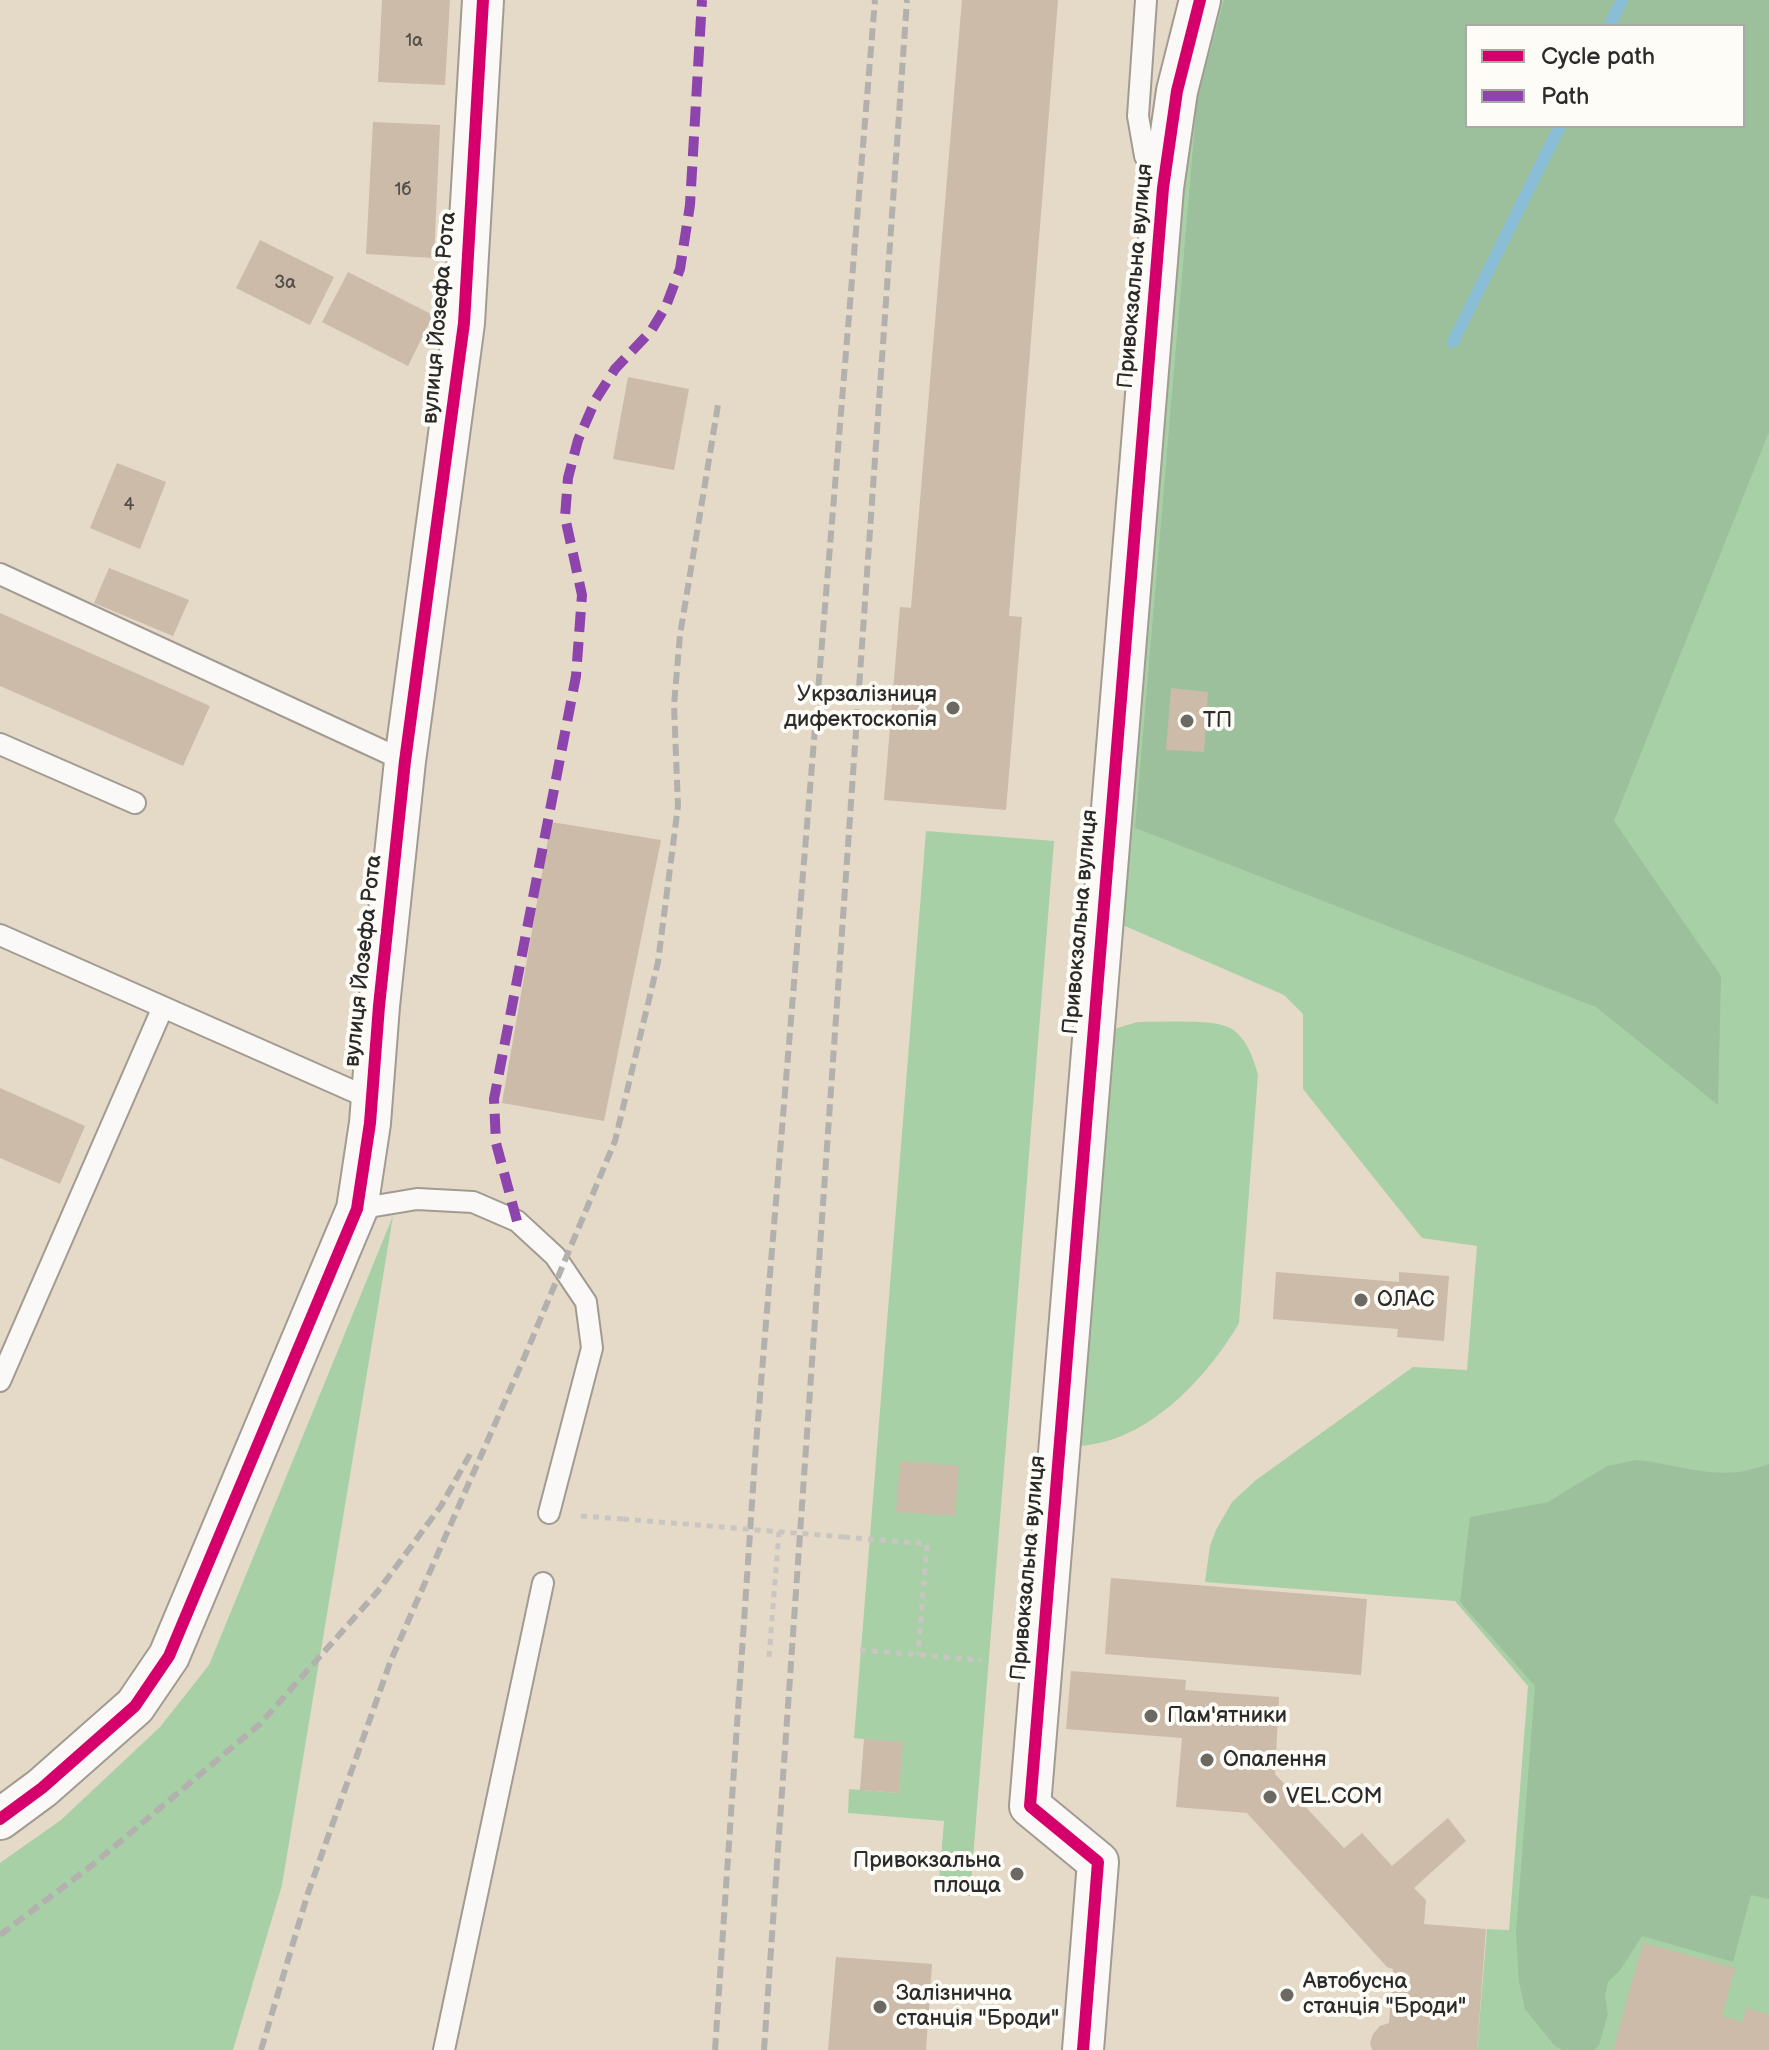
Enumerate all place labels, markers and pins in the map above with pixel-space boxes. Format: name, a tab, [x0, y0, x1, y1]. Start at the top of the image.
place label: Укрзалізниця дифектоскопія	[784, 682, 937, 734]
marker: Укрзалізниця дифектоскопія	[944, 699, 962, 717]
place label: ТП	[1203, 708, 1232, 734]
marker: ТП	[1178, 712, 1196, 730]
place label: ОЛАС	[1377, 1287, 1435, 1313]
marker: ОЛАС	[1352, 1291, 1370, 1309]
place label: Пам'ятники	[1167, 1703, 1287, 1729]
marker: Пам'ятники	[1142, 1707, 1160, 1725]
place label: Опалення	[1223, 1747, 1326, 1773]
marker: Опалення	[1198, 1751, 1216, 1769]
place label: VEL.COM	[1286, 1784, 1382, 1810]
marker: VEL.COM	[1261, 1788, 1279, 1806]
place label: Привокзальна площа	[853, 1848, 1001, 1900]
marker: Привокзальна площа	[1008, 1865, 1026, 1883]
place label: Автобусна станція "Броди"	[1303, 1969, 1466, 2020]
place label: Залізнична станція "Броди"	[896, 1981, 1059, 2032]
marker: Автобусна станція "Броди"	[1278, 1986, 1296, 2004]
marker: Залізнична станція "Броди"	[871, 1998, 889, 2016]

